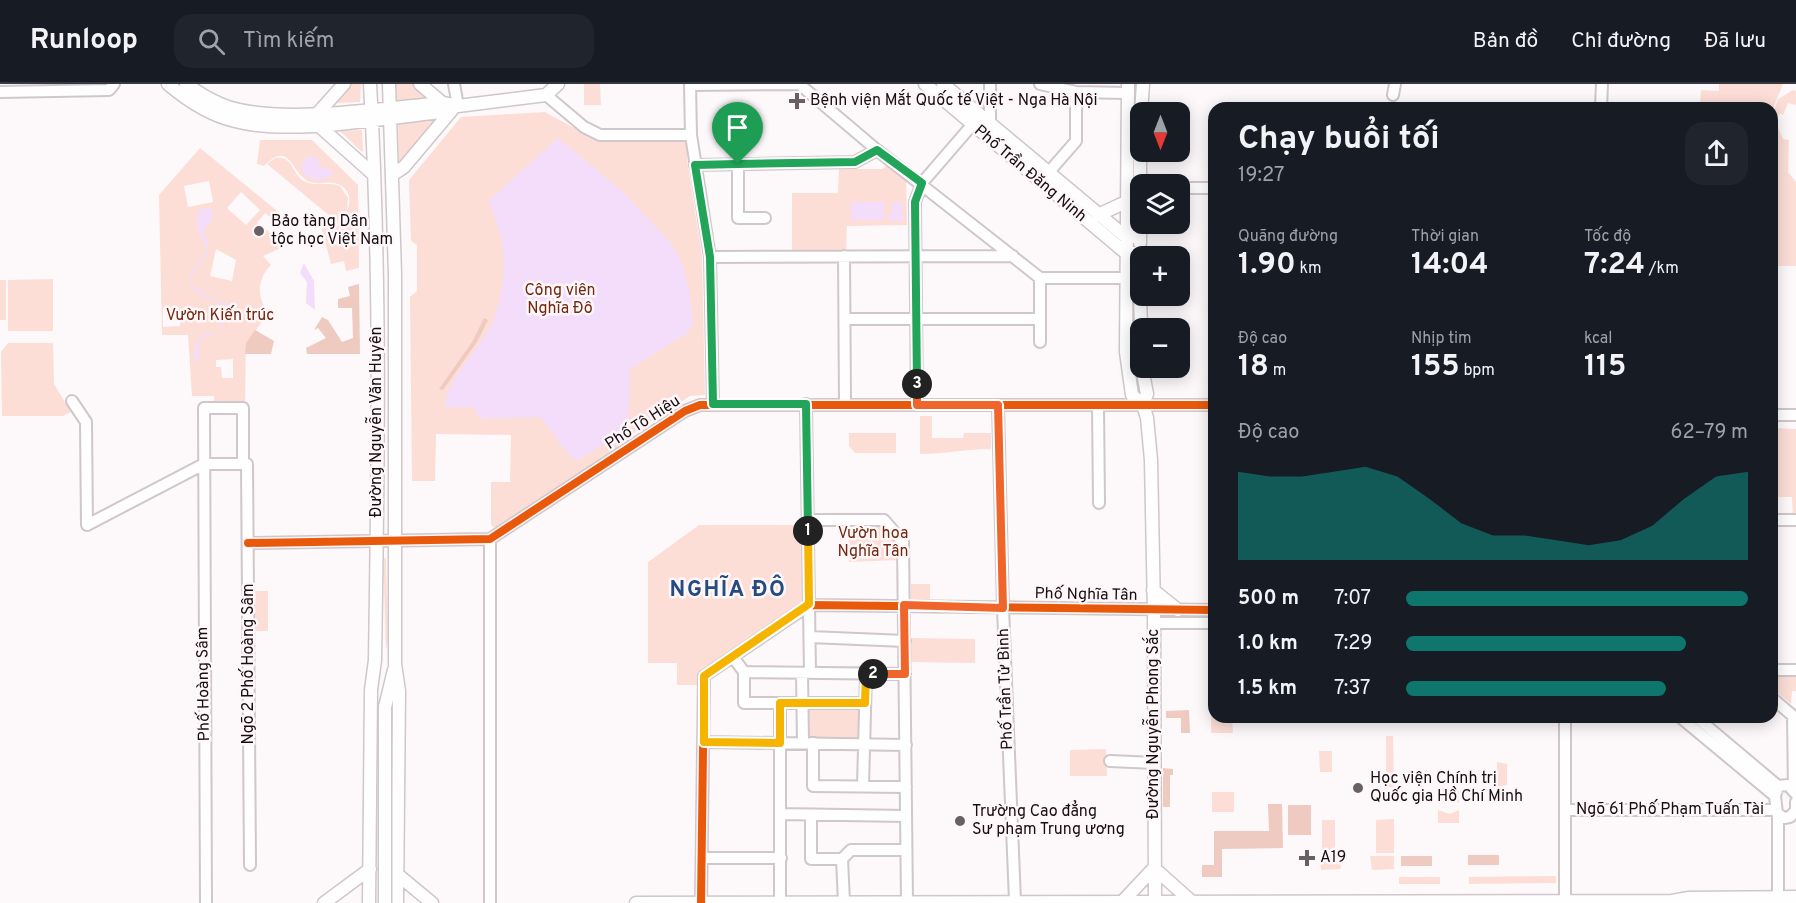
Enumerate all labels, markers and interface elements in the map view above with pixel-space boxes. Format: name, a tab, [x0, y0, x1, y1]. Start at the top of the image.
search box	[174, 14, 594, 68]
text: Runloop	[30, 23, 138, 59]
icon: search	[195, 25, 228, 58]
text: Tìm kiếm	[243, 28, 334, 55]
text: Bản đồ	[1473, 28, 1538, 55]
text: Chỉ đường	[1571, 28, 1671, 55]
text: Đã lưu	[1704, 28, 1766, 55]
place label: Bệnh viện Mắt Quốc tế Việt - Nga Hà Nội	[810, 89, 1098, 111]
marker: Bệnh viện Mắt Quốc tế Việt - Nga Hà Nội	[788, 92, 806, 110]
pin	[712, 102, 763, 164]
north arrow	[1130, 102, 1190, 162]
map controls	[1130, 102, 1190, 378]
icon: arrive	[721, 111, 754, 144]
text: Chạy buổi tối	[1238, 119, 1440, 161]
street label: Phố Trần Đăng Ninh	[970, 120, 1091, 227]
button: share	[1685, 122, 1748, 185]
text: 19:27	[1238, 163, 1284, 189]
button: layers	[1130, 174, 1190, 234]
place label: Bảo tàng Dân tộc học Việt Nam	[271, 212, 393, 250]
marker: Bảo tàng Dân tộc học Việt Nam	[252, 224, 266, 238]
text: Quãng đường	[1238, 227, 1338, 247]
text: Thời gian	[1411, 227, 1479, 247]
text: Tốc độ	[1584, 227, 1631, 247]
button: +	[1130, 246, 1190, 306]
text: 1.90	[1238, 247, 1296, 284]
text: 14:04	[1411, 247, 1489, 284]
text: 7:24	[1584, 247, 1645, 284]
text: km	[1296, 259, 1322, 279]
text: /km	[1645, 259, 1679, 279]
park label: Công viên Nghĩa Đô	[524, 281, 596, 319]
park label: Vườn Kiến trúc	[166, 305, 274, 326]
button: −	[1130, 318, 1190, 378]
street label: Đường Nguyễn Văn Huyên	[365, 326, 387, 518]
text: Độ cao	[1238, 329, 1287, 349]
text: Nhịp tim	[1411, 329, 1472, 349]
text: kcal	[1584, 329, 1612, 349]
text: 18	[1238, 349, 1269, 386]
text: 155	[1411, 349, 1460, 386]
text: 115	[1584, 349, 1626, 386]
text: m	[1269, 361, 1286, 381]
text: bpm	[1460, 361, 1495, 381]
pin: 3	[902, 369, 932, 399]
text: 3	[912, 374, 922, 394]
street label: Phố Tô Hiệu	[601, 391, 684, 455]
text: Độ cao	[1238, 420, 1299, 446]
text: 62–79 m	[1671, 420, 1748, 446]
pin: 1	[793, 516, 823, 546]
text: 1	[805, 521, 811, 541]
park label: Vườn hoa Nghĩa Tân	[838, 524, 908, 562]
district label: NGHĨA ĐÔ	[670, 574, 786, 604]
street label: Ngõ 2 Phố Hoàng Sâm	[238, 583, 259, 745]
street label: Phố Nghĩa Tân	[1034, 583, 1138, 606]
text: 500 m	[1238, 586, 1299, 612]
text: 7:07	[1334, 586, 1371, 612]
street label: Phố Hoàng Sâm	[192, 627, 215, 741]
street label: Phố Trần Tử Bình	[993, 628, 1018, 750]
street label: Đường Nguyễn Phong Sắc	[1142, 629, 1164, 819]
text: 1.0 km	[1238, 631, 1298, 657]
text: 7:29	[1334, 631, 1372, 657]
pin: 2	[858, 659, 888, 689]
text: 2	[868, 664, 878, 684]
text: 1.5 km	[1238, 676, 1297, 702]
text: 7:37	[1334, 676, 1370, 702]
place label: Học viện Chính trị Quốc gia Hồ Chí Minh	[1370, 769, 1523, 807]
marker: Học viện Chính trị Quốc gia Hồ Chí Minh	[1351, 781, 1365, 795]
street label: Ngõ 61 Phố Phạm Tuấn Tài	[1576, 799, 1764, 820]
place label: Trường Cao đẳng Sư phạm Trung ương	[972, 800, 1125, 840]
marker: Trường Cao đẳng Sư phạm Trung ương	[953, 814, 967, 828]
place label: A19	[1320, 848, 1346, 868]
marker: A19	[1298, 849, 1316, 867]

